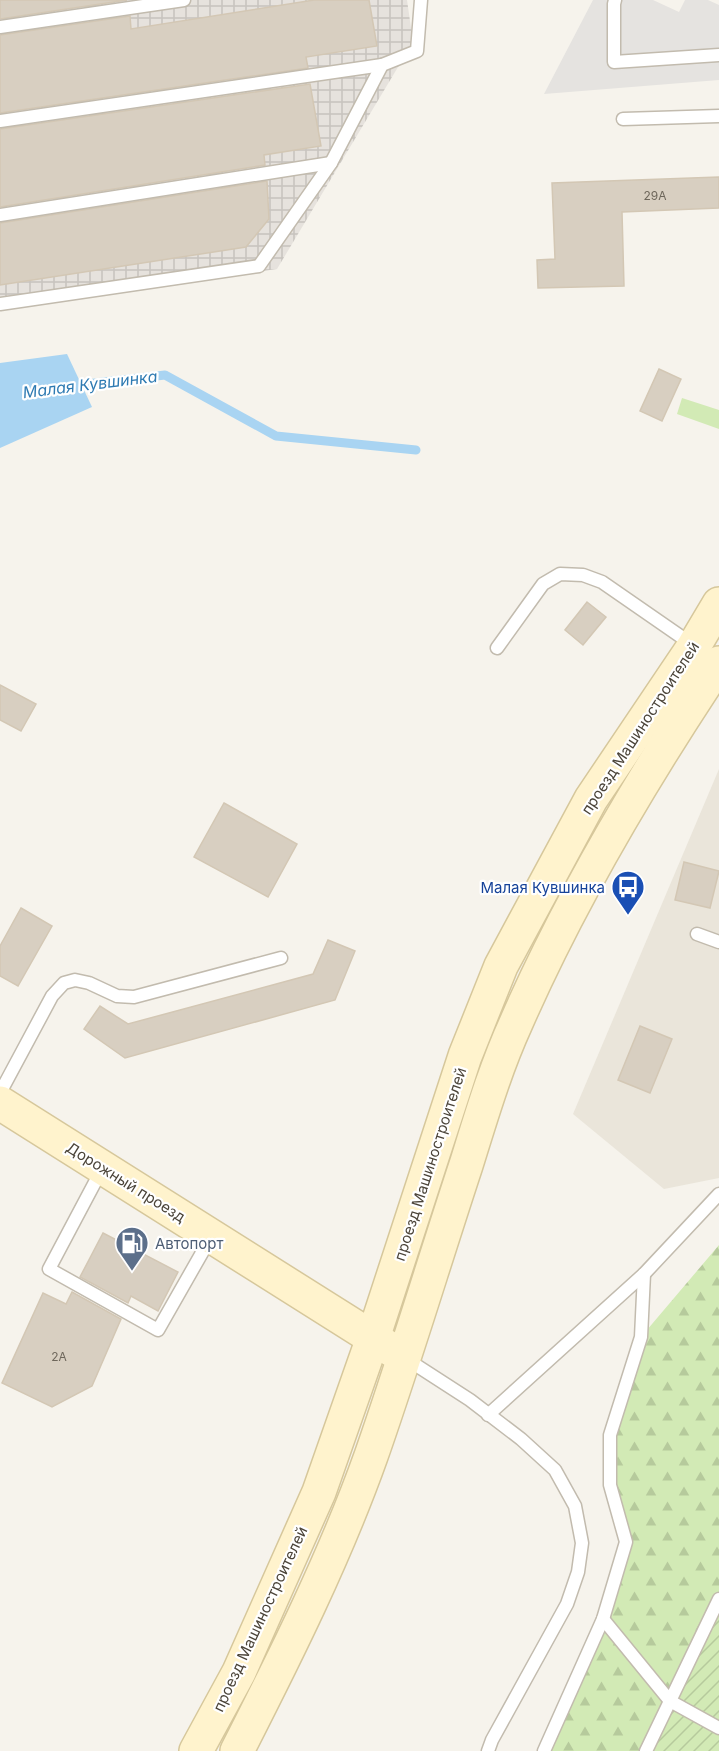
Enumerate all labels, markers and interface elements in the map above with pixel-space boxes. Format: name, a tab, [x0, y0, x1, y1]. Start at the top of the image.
house number: 29А	[643, 188, 667, 203]
water label: Малая Кувшинка	[22, 366, 159, 402]
street label: проезд Машиностроителей	[577, 638, 703, 818]
bus stop icon: Малая Кувшинка	[610, 869, 646, 916]
place label: Малая Кувшинка	[480, 878, 605, 897]
street label: проезд Машиностроителей	[390, 1065, 470, 1263]
street label: Дорожный проезд	[63, 1138, 189, 1226]
fuel station icon: Автопорт	[114, 1225, 150, 1272]
place label: Автопорт	[155, 1234, 224, 1253]
house number: 2А	[51, 1349, 67, 1364]
street label: проезд Машиностроителей	[209, 1523, 311, 1715]

